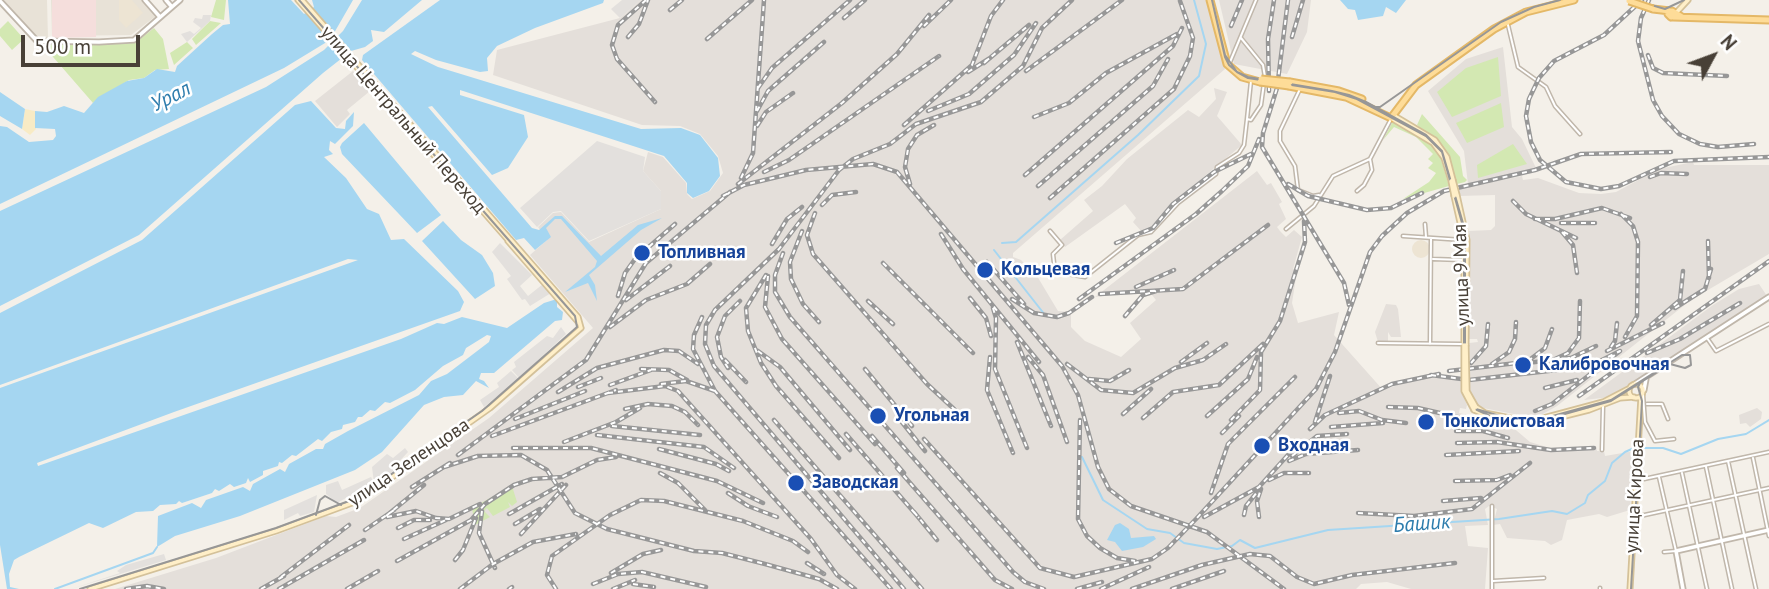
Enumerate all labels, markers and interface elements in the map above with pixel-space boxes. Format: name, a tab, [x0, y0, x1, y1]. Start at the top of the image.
scale bar	[24, 21, 144, 65]
street label: улица Центральный Переход	[315, 21, 491, 219]
north arrow	[1678, 21, 1748, 91]
text: N	[1716, 30, 1742, 55]
text: 500 m	[34, 33, 91, 60]
water label: Урал	[147, 76, 195, 118]
street label: улица 9 Мая	[1449, 223, 1475, 327]
place label: Топливная	[658, 242, 746, 264]
marker: Топливная	[632, 243, 652, 263]
place label: Кольцевая	[1001, 259, 1090, 281]
marker: Кольцевая	[975, 260, 995, 280]
place label: Калибровочная	[1539, 354, 1670, 376]
marker: Калибровочная	[1513, 355, 1533, 375]
place label: Угольная	[894, 405, 969, 427]
marker: Угольная	[868, 406, 888, 426]
place label: Тонколистовая	[1442, 411, 1565, 433]
marker: Тонколистовая	[1416, 412, 1436, 432]
street label: улица Зеленцова	[344, 414, 474, 512]
place label: Входная	[1278, 435, 1349, 457]
marker: Входная	[1252, 436, 1272, 456]
street label: улица Кирова	[1621, 438, 1649, 554]
place label: Заводская	[812, 472, 899, 494]
marker: Заводская	[786, 473, 806, 493]
water label: Башик	[1393, 509, 1451, 539]

